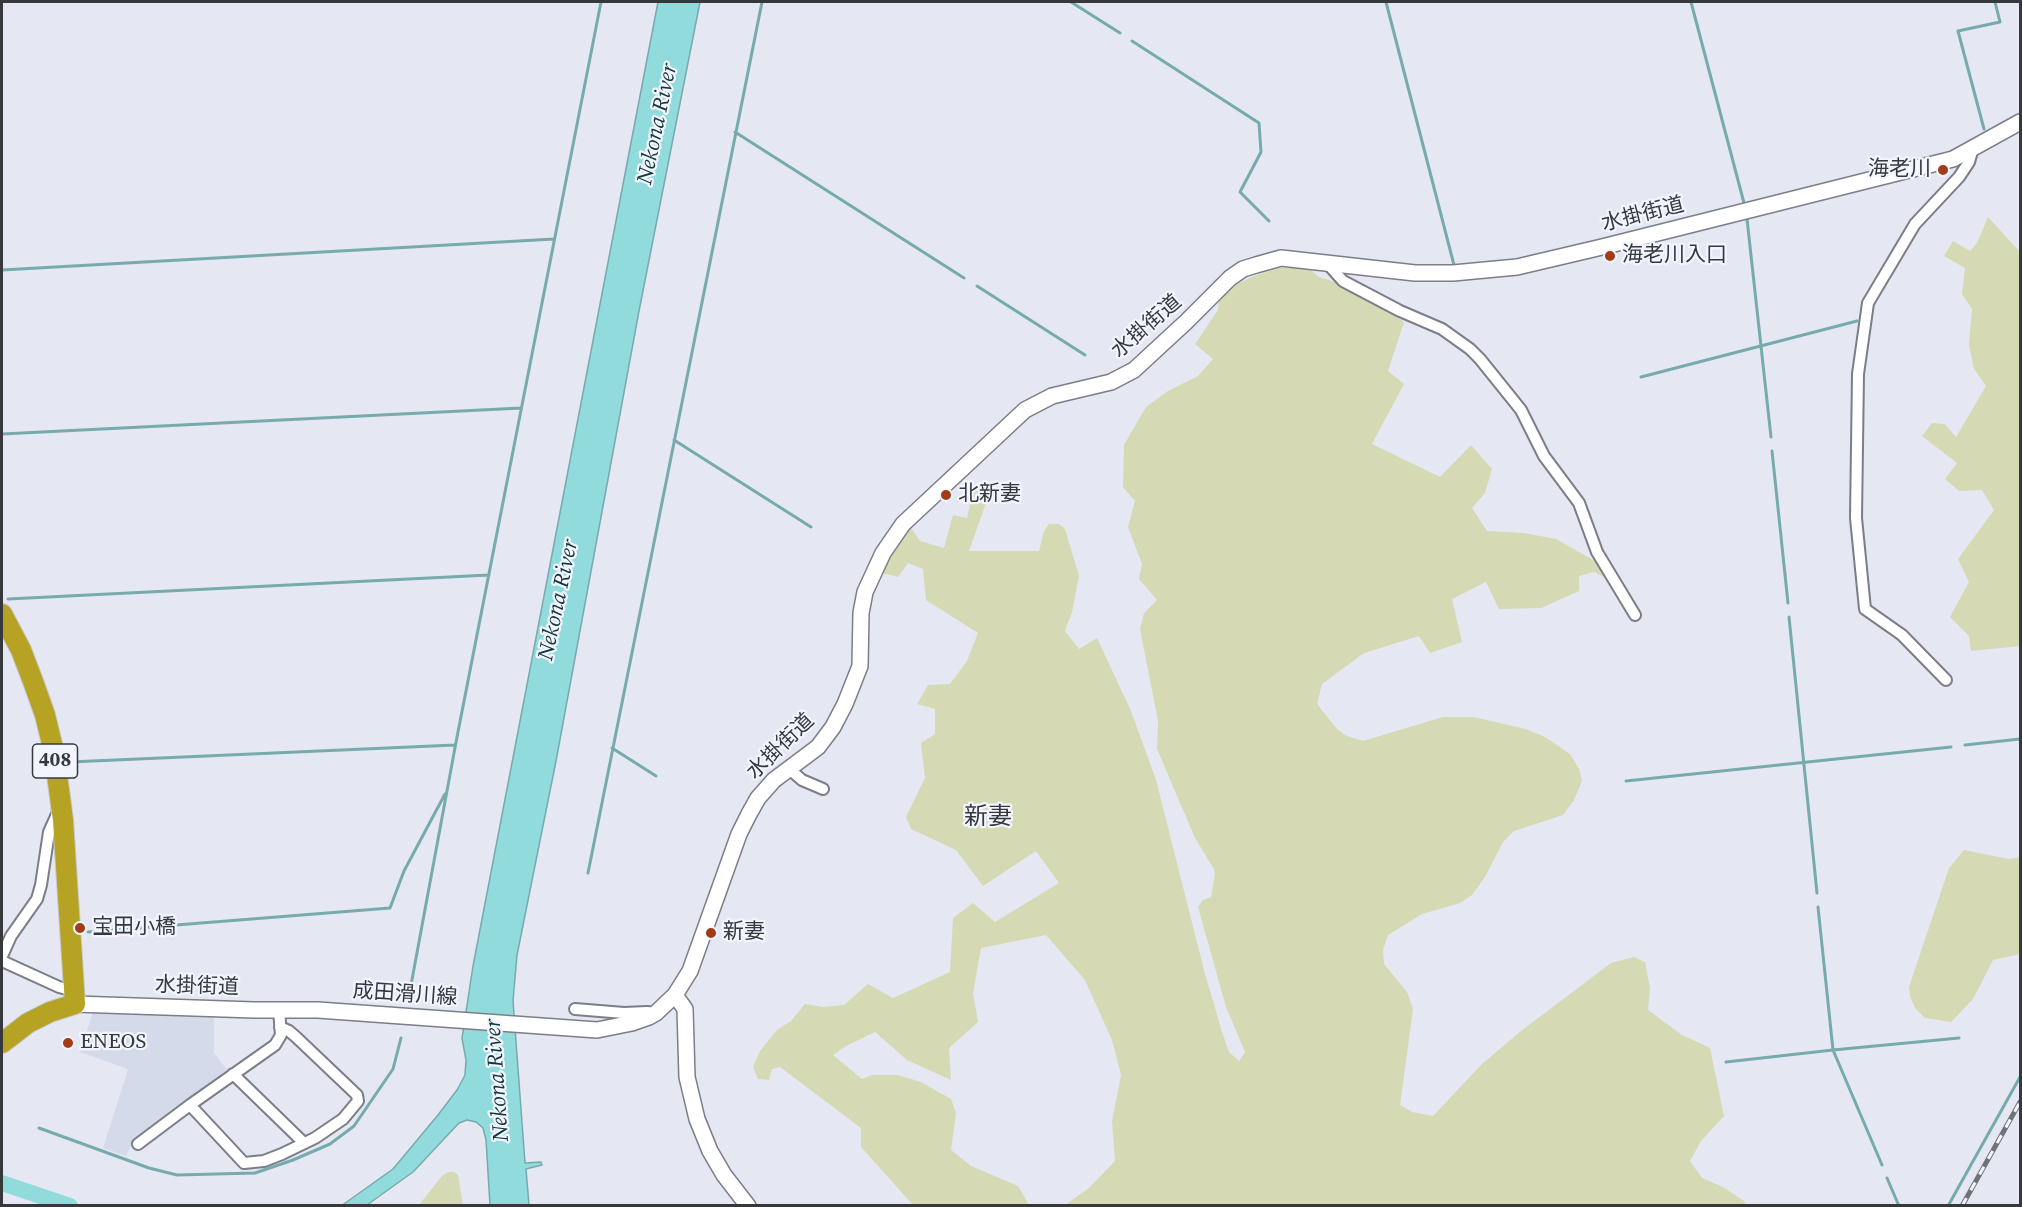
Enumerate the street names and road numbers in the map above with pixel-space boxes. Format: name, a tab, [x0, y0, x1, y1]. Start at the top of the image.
street label: 水掛街道	[1599, 193, 1687, 237]
street label: 水掛街道	[1107, 290, 1187, 364]
street label: 水掛街道	[742, 709, 820, 785]
road number: 408	[32, 744, 78, 778]
street label: 水掛街道	[155, 973, 239, 1001]
street label: 成田滑川線	[352, 979, 458, 1011]

